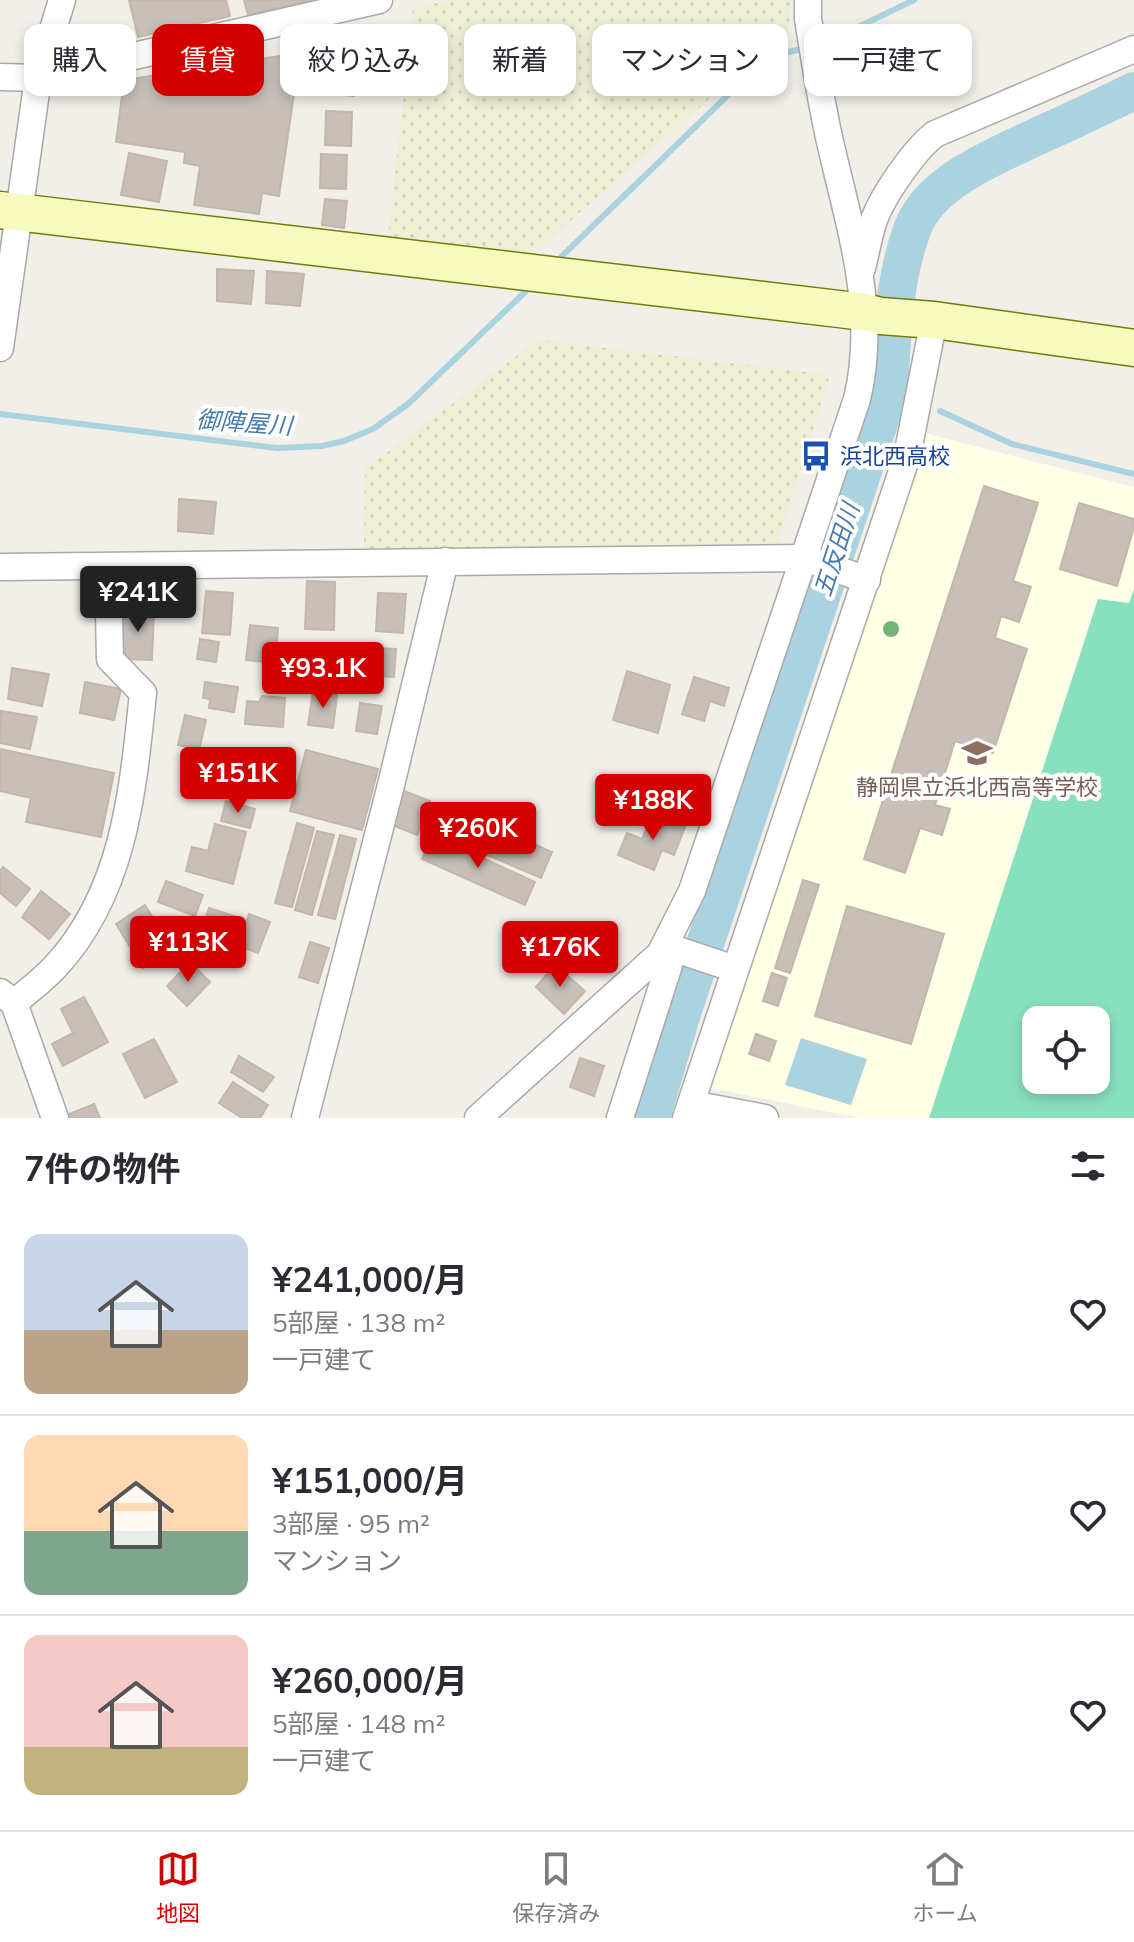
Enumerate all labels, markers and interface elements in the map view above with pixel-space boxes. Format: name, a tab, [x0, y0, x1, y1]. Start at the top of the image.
chip: 購入	[24, 24, 136, 96]
chip: 賃貸	[152, 24, 264, 96]
chip: 絞り込み	[280, 24, 448, 96]
chip: 新着	[464, 24, 576, 96]
chip: マンション	[592, 24, 788, 96]
chip: 一戸建て	[804, 24, 972, 96]
water label: 御陣屋川	[195, 404, 296, 441]
bus stop icon: 浜北西高校	[799, 439, 833, 473]
place label: 浜北西高校	[840, 442, 950, 470]
water label: 五反田川	[807, 497, 866, 600]
pin: ¥241K	[82, 566, 194, 634]
text: ¥241K	[98, 575, 178, 608]
pin: ¥93.1K	[258, 642, 388, 710]
text: ¥93.1K	[280, 651, 366, 684]
school or university icon: 静岡県立浜北西高等学校	[960, 736, 994, 770]
pin: ¥151K	[182, 747, 294, 815]
text: ¥151K	[198, 756, 278, 789]
place label: 静岡県立浜北西高等学校	[856, 773, 1098, 801]
pin: ¥188K	[597, 774, 709, 842]
text: ¥188K	[613, 783, 693, 816]
pin: ¥260K	[422, 802, 534, 870]
text: ¥260K	[438, 811, 518, 844]
pin: ¥113K	[132, 916, 244, 984]
pin: ¥176K	[504, 921, 616, 989]
text: ¥113K	[148, 925, 228, 958]
text: ¥176K	[520, 930, 600, 963]
map controls	[1022, 1006, 1110, 1094]
button: locate	[1022, 1006, 1110, 1094]
icon: filters	[1066, 1144, 1110, 1188]
text: 7件の物件	[24, 1147, 180, 1190]
text: ¥241,000/月	[272, 1258, 468, 1301]
icon: home	[88, 1266, 184, 1362]
icon: heart	[1066, 1292, 1110, 1336]
text: 5部屋 · 138 m²	[272, 1306, 445, 1339]
text: 一戸建て	[272, 1343, 376, 1376]
text: ¥151,000/月	[272, 1459, 468, 1502]
icon: home	[88, 1467, 184, 1563]
icon: heart	[1066, 1493, 1110, 1537]
text: 3部屋 · 95 m²	[272, 1507, 430, 1540]
text: マンション	[272, 1544, 402, 1577]
text: ¥260,000/月	[272, 1659, 468, 1702]
icon: home	[88, 1667, 184, 1763]
icon: heart	[1066, 1693, 1110, 1737]
text: 5部屋 · 148 m²	[272, 1707, 445, 1740]
text: 一戸建て	[272, 1744, 376, 1777]
tab: 地図	[156, 1847, 200, 1927]
tab: 保存済み	[512, 1847, 600, 1927]
tab: ホーム	[913, 1847, 978, 1927]

